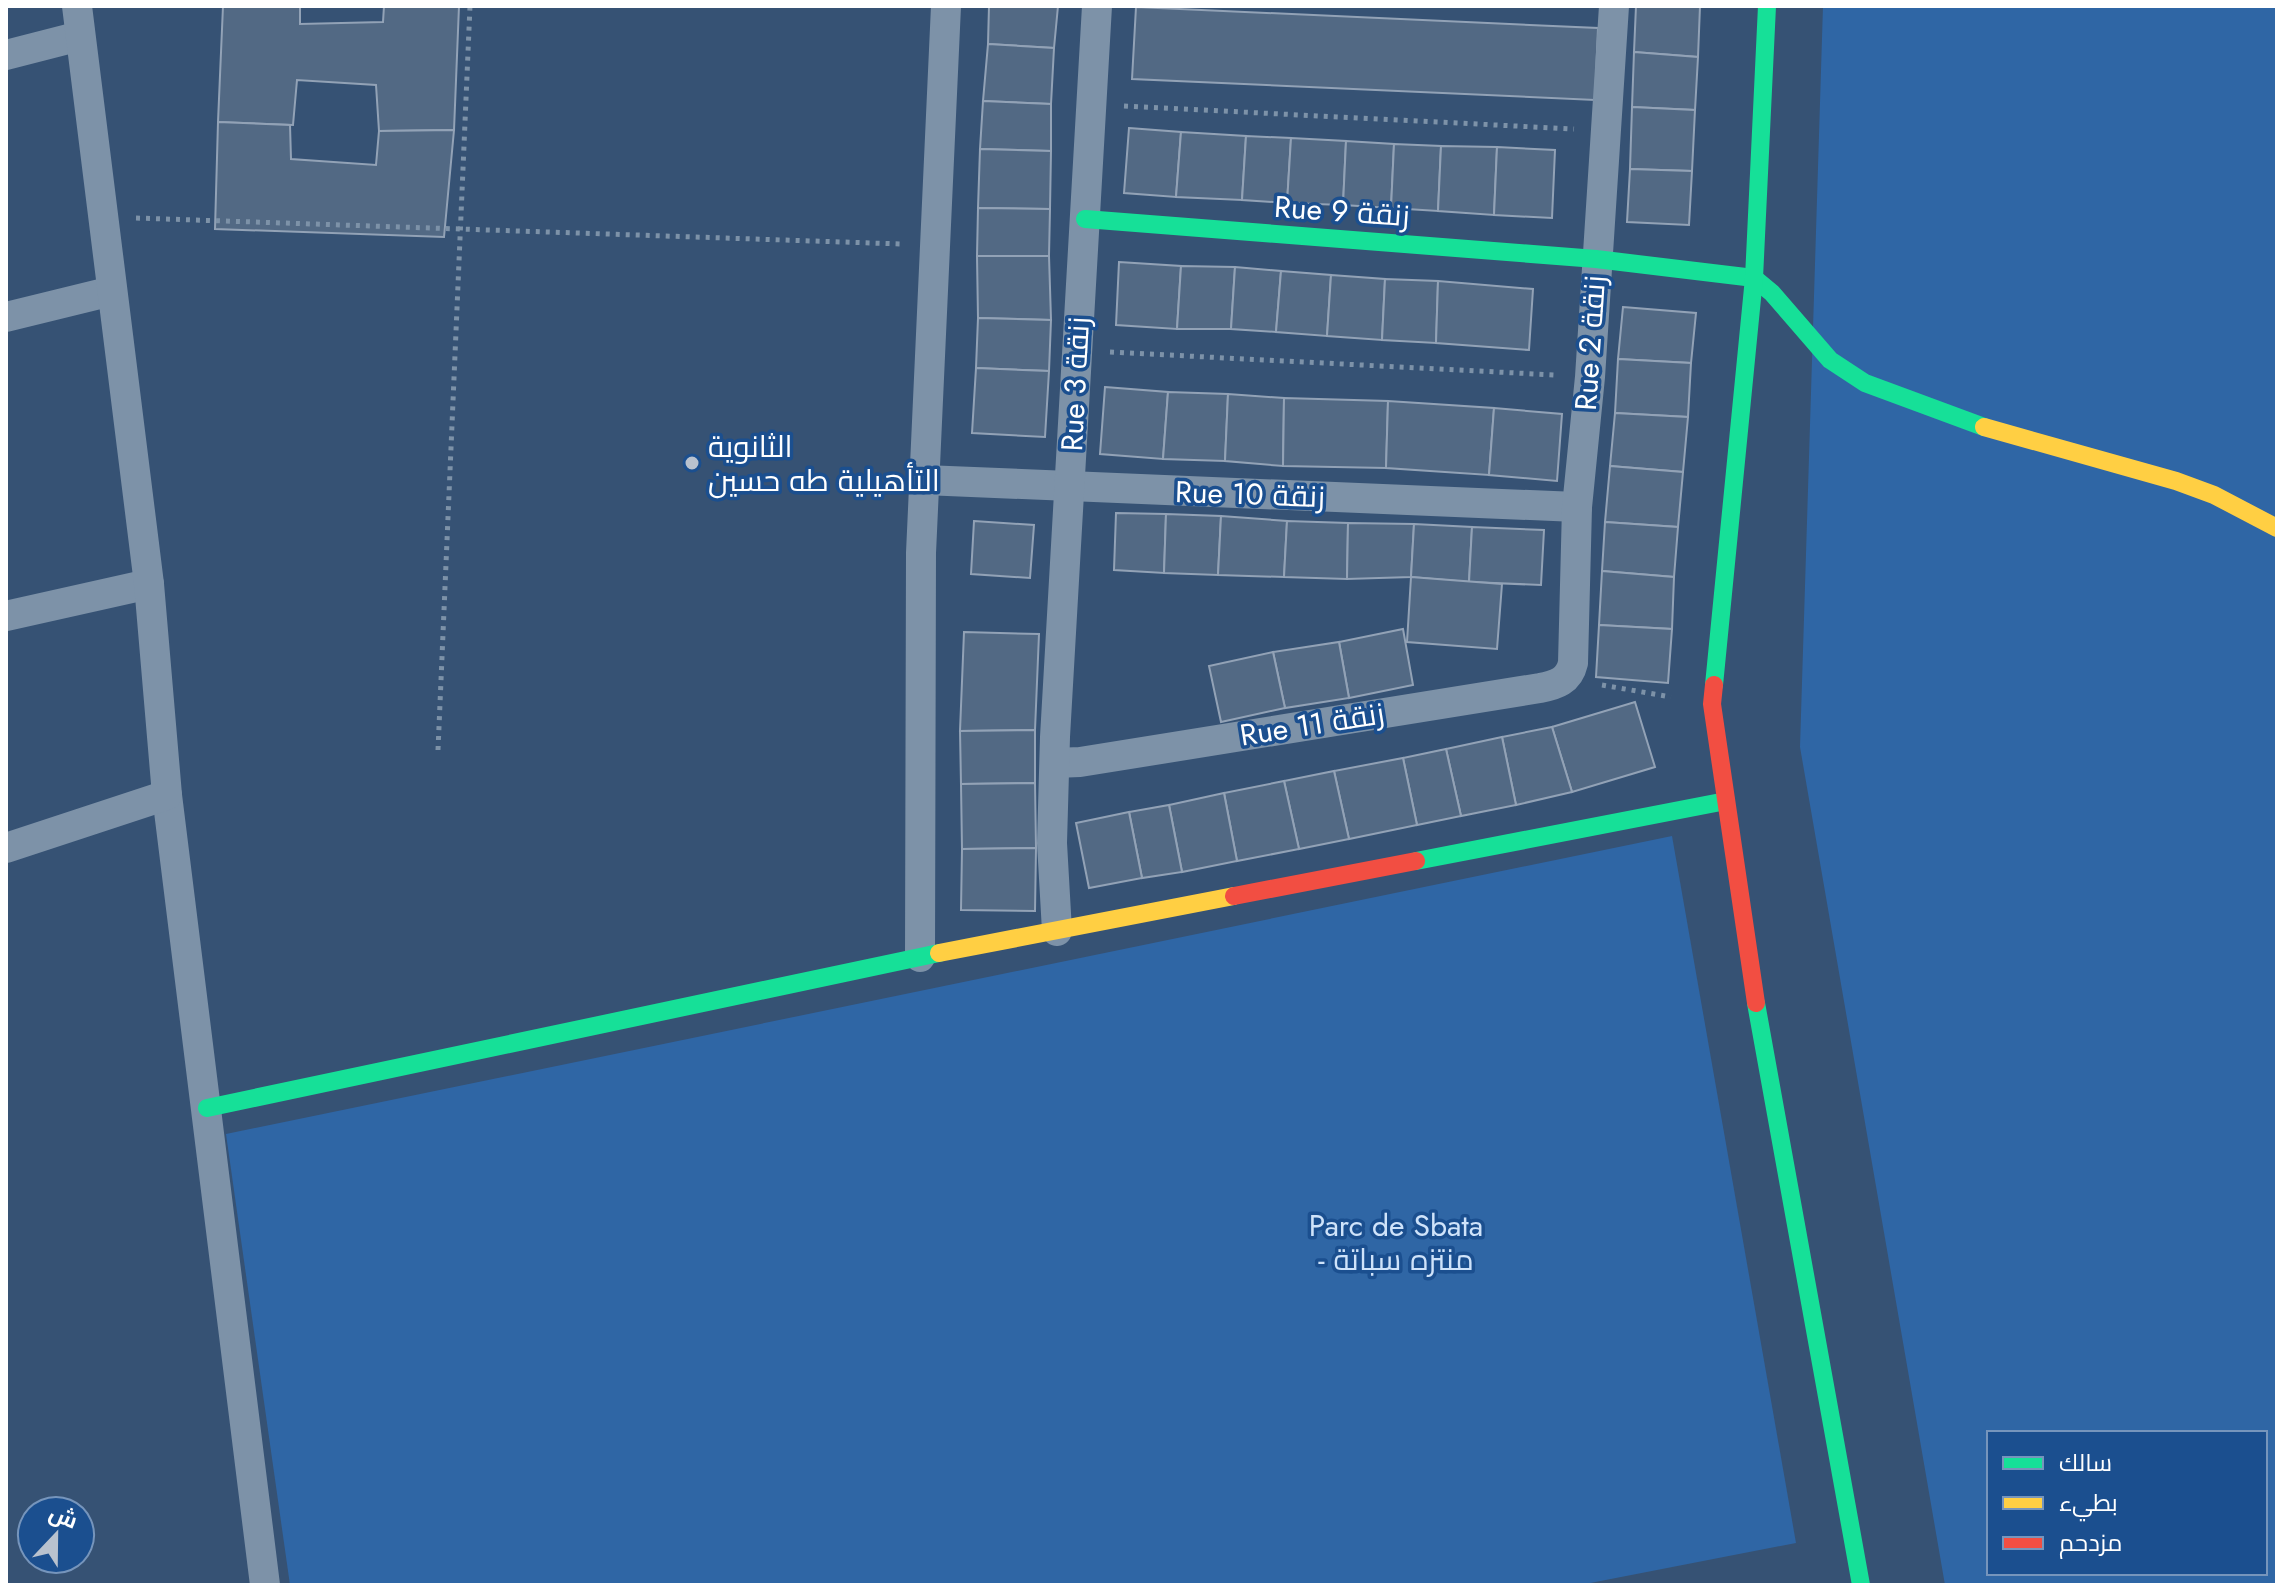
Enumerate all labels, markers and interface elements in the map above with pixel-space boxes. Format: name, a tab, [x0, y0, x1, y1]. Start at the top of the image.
street label: Rue 9 زنقة	[1273, 185, 1411, 237]
street label: Rue 2 زنقة	[1564, 274, 1616, 412]
street label: Rue 3 زنقة	[1050, 316, 1100, 452]
place label: الثانوية التأهيلية طه حسين	[708, 425, 940, 502]
marker: الثانوية التأهيلية طه حسين	[683, 454, 701, 472]
street label: Rue 10 زنقة	[1174, 470, 1326, 518]
street label: Rue 11 زنقة	[1237, 691, 1387, 757]
park label: Parc de Sbata - منتزه سباتة	[1309, 1204, 1483, 1281]
legend	[1987, 1431, 2267, 1575]
text: سالك	[2059, 1445, 2112, 1480]
text: بطيء	[2059, 1485, 2118, 1522]
north arrow	[16, 1495, 96, 1575]
text: ش	[44, 1496, 83, 1537]
text: مزدحم	[2059, 1525, 2122, 1560]

